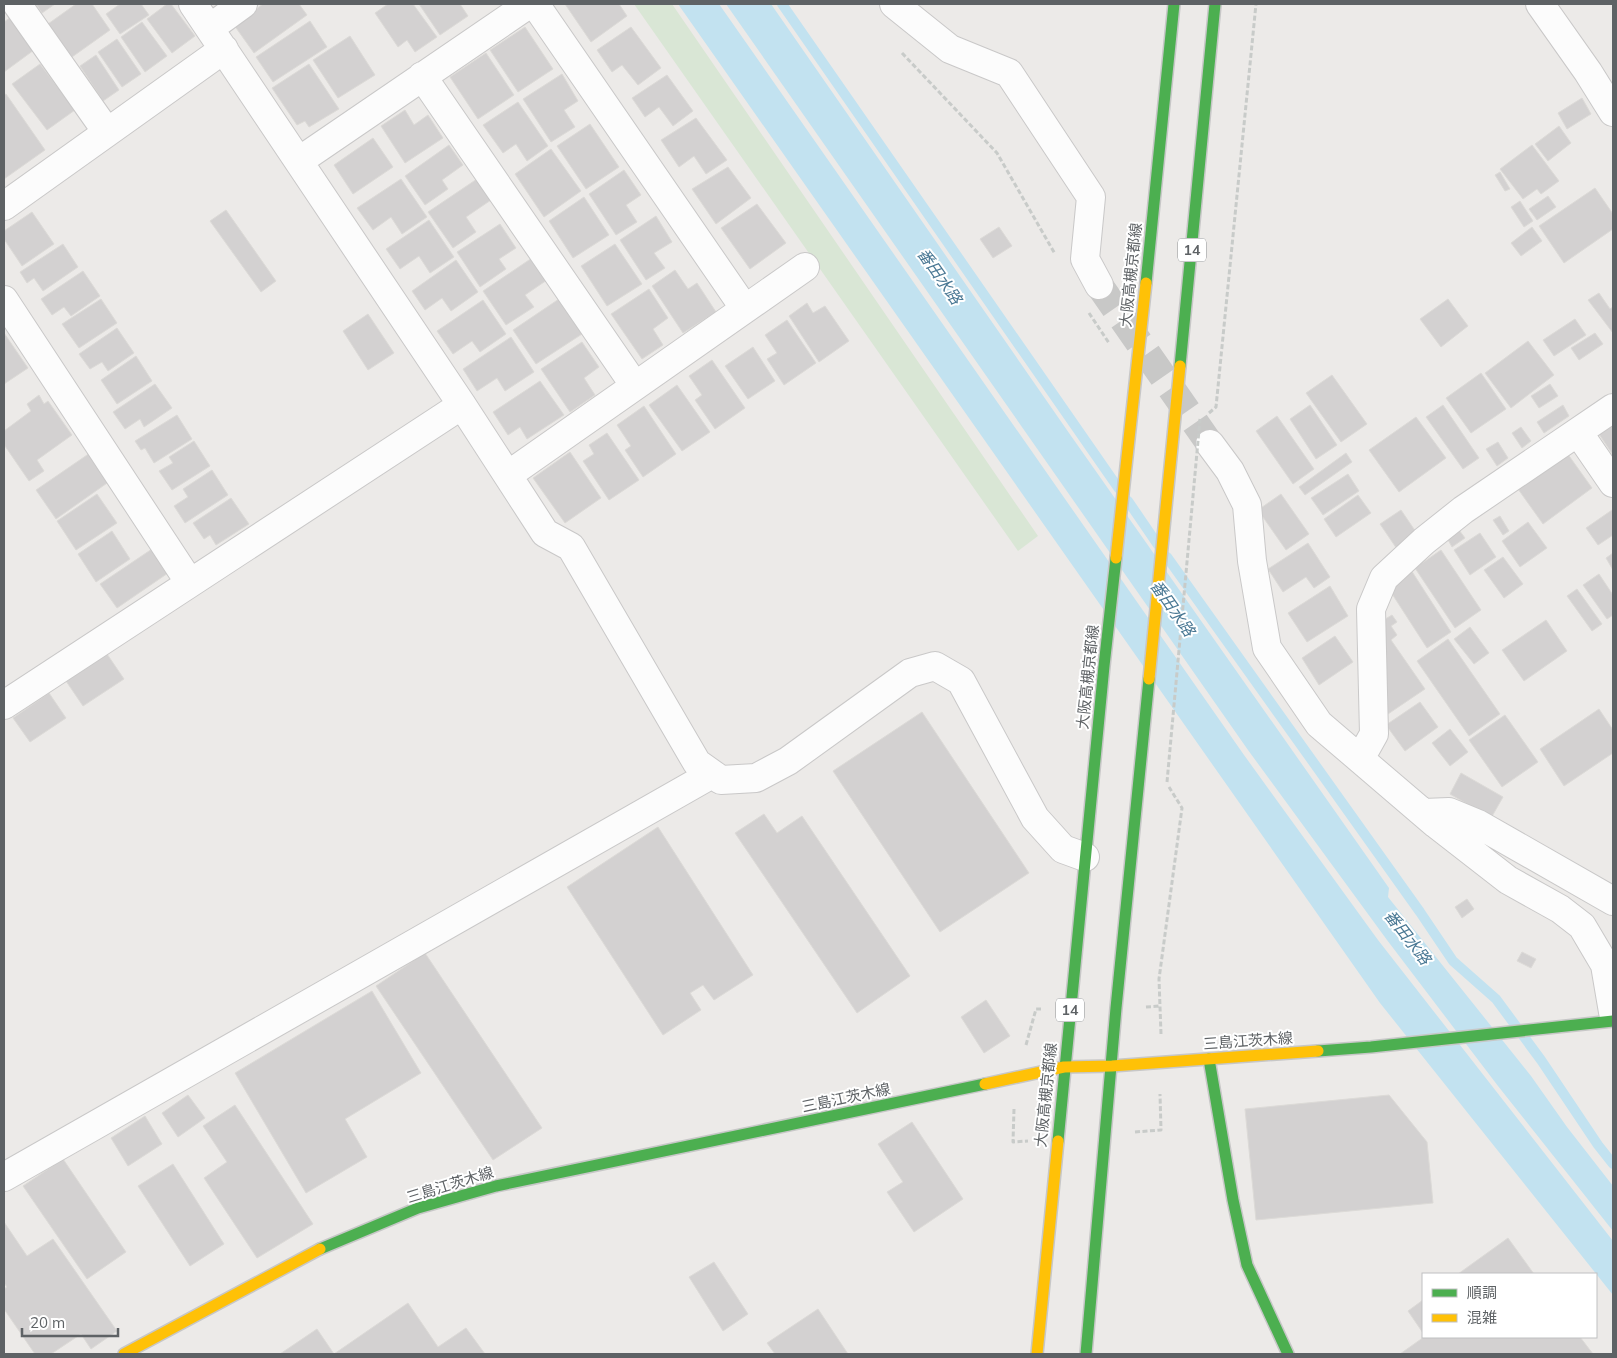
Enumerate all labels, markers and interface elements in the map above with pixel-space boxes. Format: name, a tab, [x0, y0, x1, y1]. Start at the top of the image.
street label: 大阪高槻京都線	[1116, 222, 1145, 328]
road number: 14	[1178, 238, 1206, 262]
water label: 番田水路	[913, 244, 968, 310]
water label: 番田水路	[1146, 576, 1201, 642]
street label: 大阪高槻京都線	[1073, 624, 1102, 730]
water label: 番田水路	[1380, 906, 1437, 970]
road number: 14	[1056, 998, 1084, 1022]
street label: 三島江茨木線	[1202, 1028, 1294, 1053]
street label: 大阪高槻京都線	[1031, 1042, 1060, 1148]
street label: 三島江茨木線	[800, 1079, 892, 1116]
street label: 三島江茨木線	[404, 1162, 496, 1207]
legend	[1422, 1273, 1597, 1338]
text: 順調	[1467, 1283, 1497, 1302]
scale bar	[22, 1306, 119, 1338]
text: 混雑	[1467, 1308, 1497, 1327]
text: 20 m	[30, 1313, 65, 1332]

